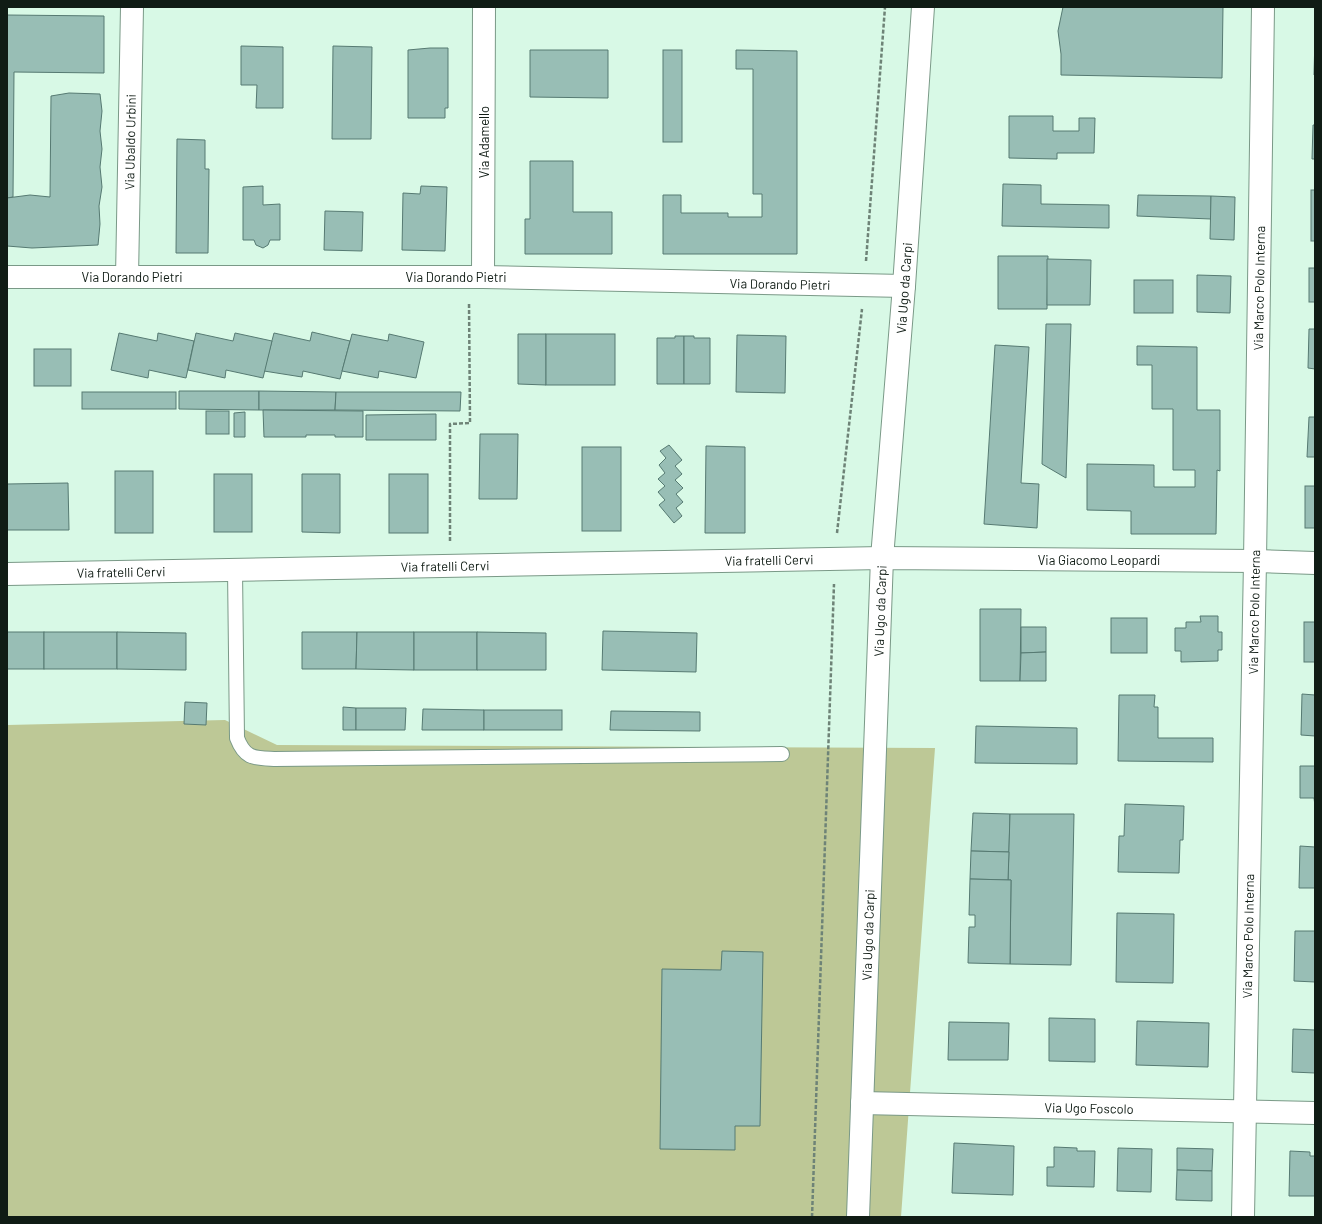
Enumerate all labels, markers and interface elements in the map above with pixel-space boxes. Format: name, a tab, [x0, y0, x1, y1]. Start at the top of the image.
street label: Via Ubaldo Urbini	[121, 94, 139, 190]
street label: Via Adamello	[476, 106, 492, 178]
street label: Via Marco Polo Interna	[1250, 226, 1268, 350]
street label: Via Ugo da Carpi	[893, 242, 915, 334]
street label: Via Dorando Pietri	[81, 269, 183, 285]
street label: Via Dorando Pietri	[405, 269, 507, 285]
street label: Via Dorando Pietri	[729, 275, 831, 293]
street label: Via Marco Polo Interna	[1245, 550, 1263, 674]
street label: Via fratelli Cervi	[724, 551, 814, 569]
street label: Via Giacomo Leopardi	[1038, 552, 1160, 568]
street label: Via fratelli Cervi	[400, 557, 490, 575]
street label: Via fratelli Cervi	[76, 563, 166, 581]
street label: Via Ugo da Carpi	[870, 565, 890, 657]
street label: Via Marco Polo Interna	[1239, 874, 1257, 998]
street label: Via Ugo da Carpi	[858, 889, 878, 981]
street label: Via Ugo Foscolo	[1044, 1099, 1134, 1117]

